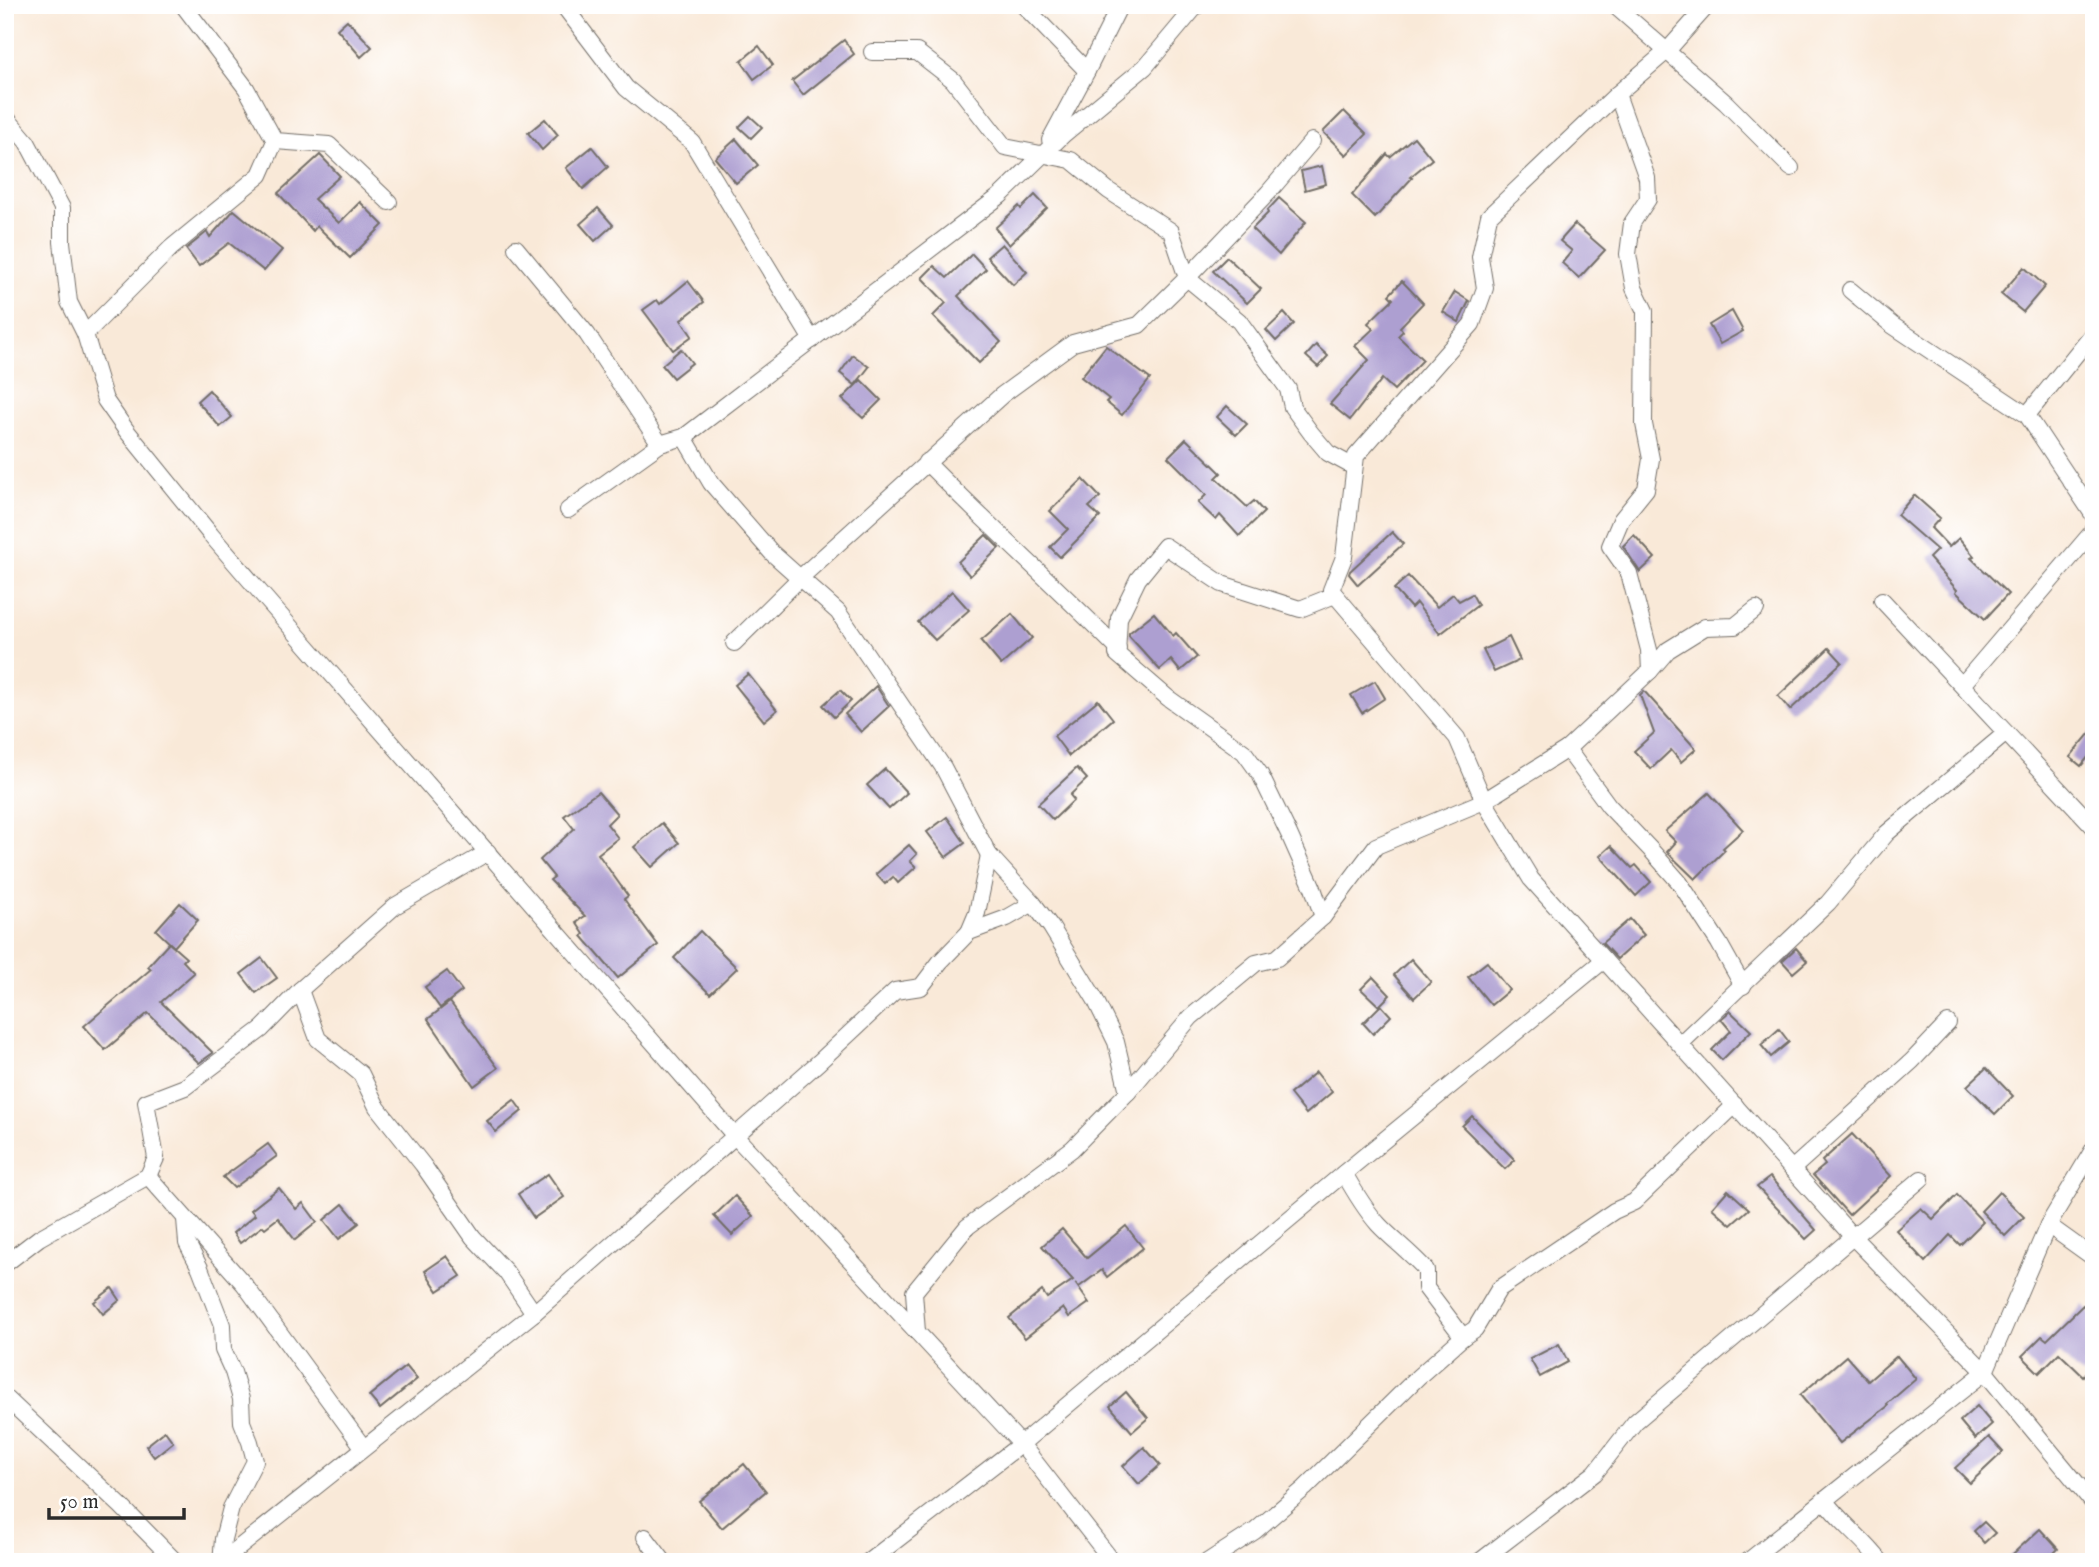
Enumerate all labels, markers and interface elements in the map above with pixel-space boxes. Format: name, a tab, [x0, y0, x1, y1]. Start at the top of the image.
scale bar	[49, 1476, 184, 1520]
text: 50 m	[60, 1489, 99, 1516]

